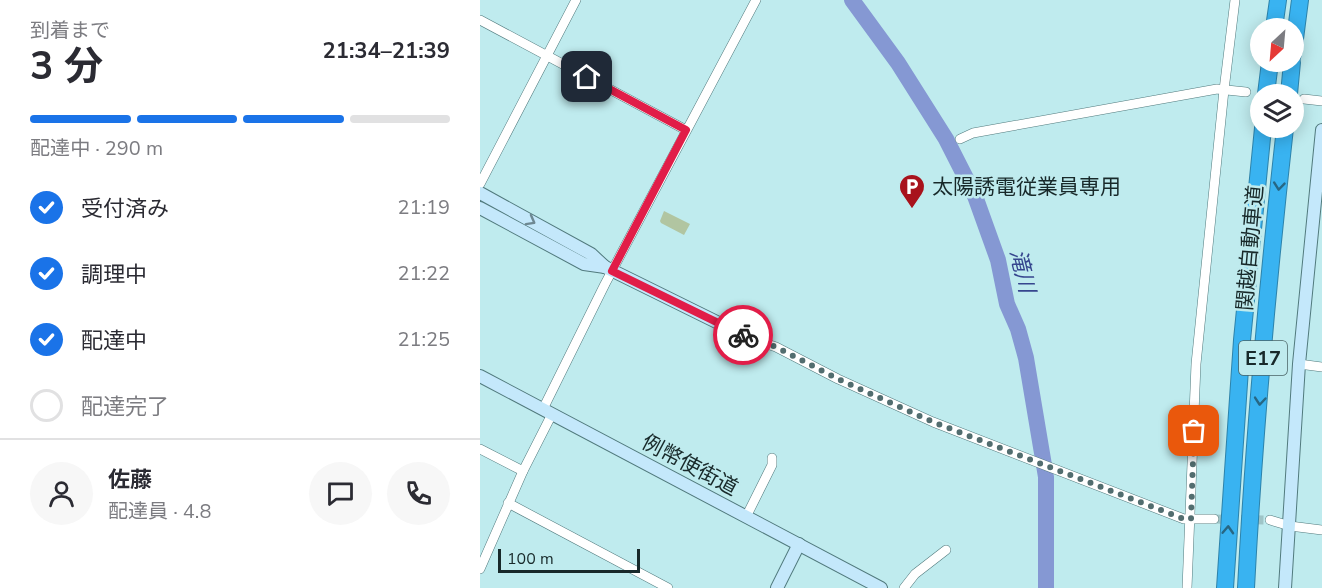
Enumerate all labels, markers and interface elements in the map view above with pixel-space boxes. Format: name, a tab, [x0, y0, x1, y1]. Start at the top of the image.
text: 到着まで	[30, 17, 110, 44]
north arrow	[1250, 18, 1304, 72]
map controls	[1250, 18, 1304, 138]
text: 21:34–21:39	[322, 36, 450, 66]
text: 3 分	[30, 40, 103, 93]
pin	[561, 51, 612, 102]
icon: home	[570, 60, 603, 93]
button: layers	[1250, 84, 1304, 138]
text: 配達中 · 290 m	[30, 135, 163, 162]
parking icon: 太陽誘電従業員専用	[897, 172, 927, 210]
place label: 太陽誘電従業員専用	[932, 173, 1121, 201]
one-way arrow	[1273, 181, 1285, 190]
street label: 関越自動車道	[1231, 184, 1269, 312]
icon: check	[30, 191, 63, 224]
text: 受付済み	[81, 194, 169, 224]
text: 21:19	[397, 194, 450, 221]
one-way arrow	[525, 214, 536, 225]
water label: 滝川	[1002, 246, 1042, 298]
icon: check	[30, 257, 63, 290]
text: 調理中	[81, 260, 147, 290]
text: 21:22	[397, 260, 450, 287]
courier	[713, 305, 773, 365]
icon: bike	[727, 319, 760, 352]
icon: check	[30, 323, 63, 356]
text: 配達中	[81, 326, 147, 356]
text: 21:25	[397, 326, 450, 353]
road number: E17	[1239, 341, 1287, 375]
text: 配達完了	[81, 392, 169, 422]
one-way arrow	[1253, 396, 1266, 405]
pin	[1168, 405, 1219, 456]
icon: bag	[1177, 414, 1210, 447]
street label: 例幣使街道	[637, 428, 743, 502]
button: person	[30, 462, 93, 525]
button: chat	[309, 462, 372, 525]
button: phone	[387, 462, 450, 525]
text: 佐藤	[108, 465, 152, 495]
text: 配達員 · 4.8	[108, 498, 211, 525]
one-way arrow	[1221, 525, 1234, 534]
scale bar	[498, 546, 640, 574]
text: 100 m	[507, 548, 554, 570]

